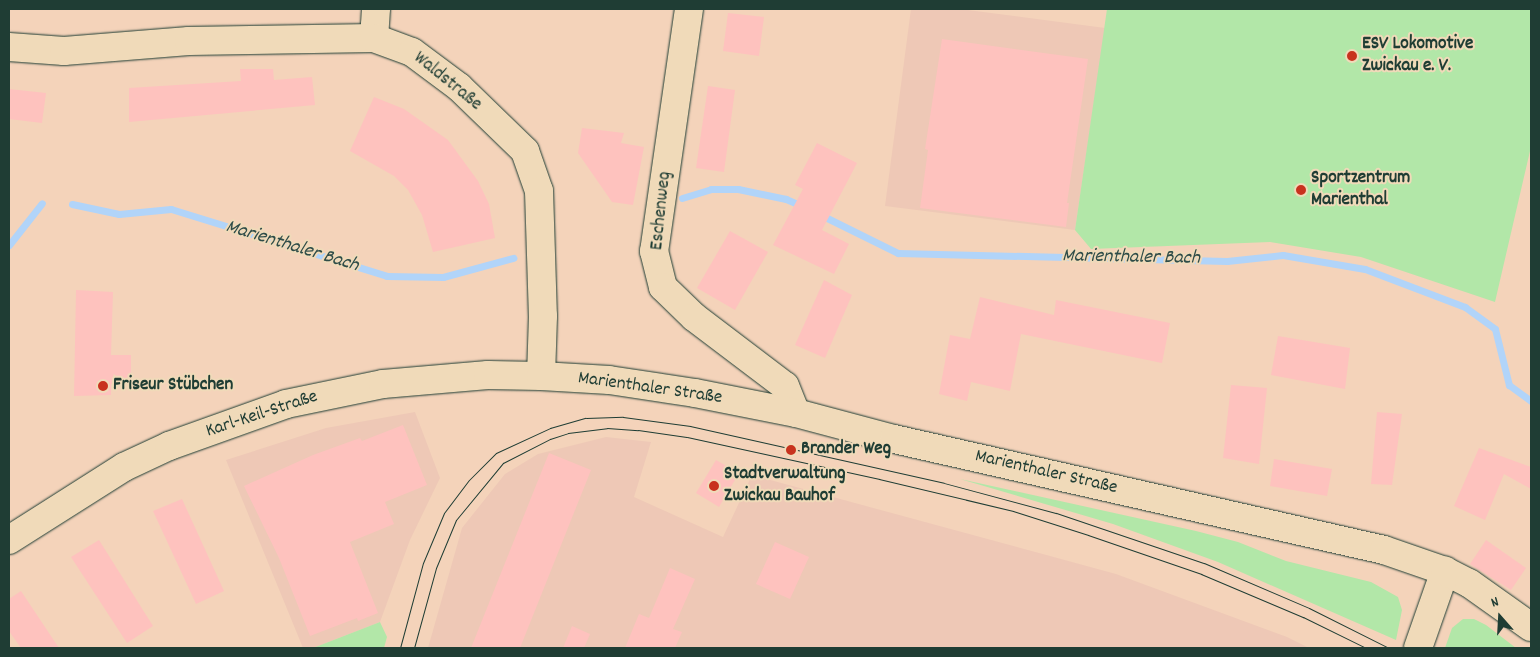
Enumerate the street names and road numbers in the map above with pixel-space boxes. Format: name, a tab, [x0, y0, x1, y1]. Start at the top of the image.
street label: Waldstraße	[408, 47, 486, 117]
street label: Eschenweg	[647, 171, 677, 251]
street label: Marienthaler Straße	[576, 368, 724, 410]
street label: Karl-Keil-Straße	[203, 386, 321, 444]
street label: Marienthaler Straße	[973, 446, 1119, 500]

